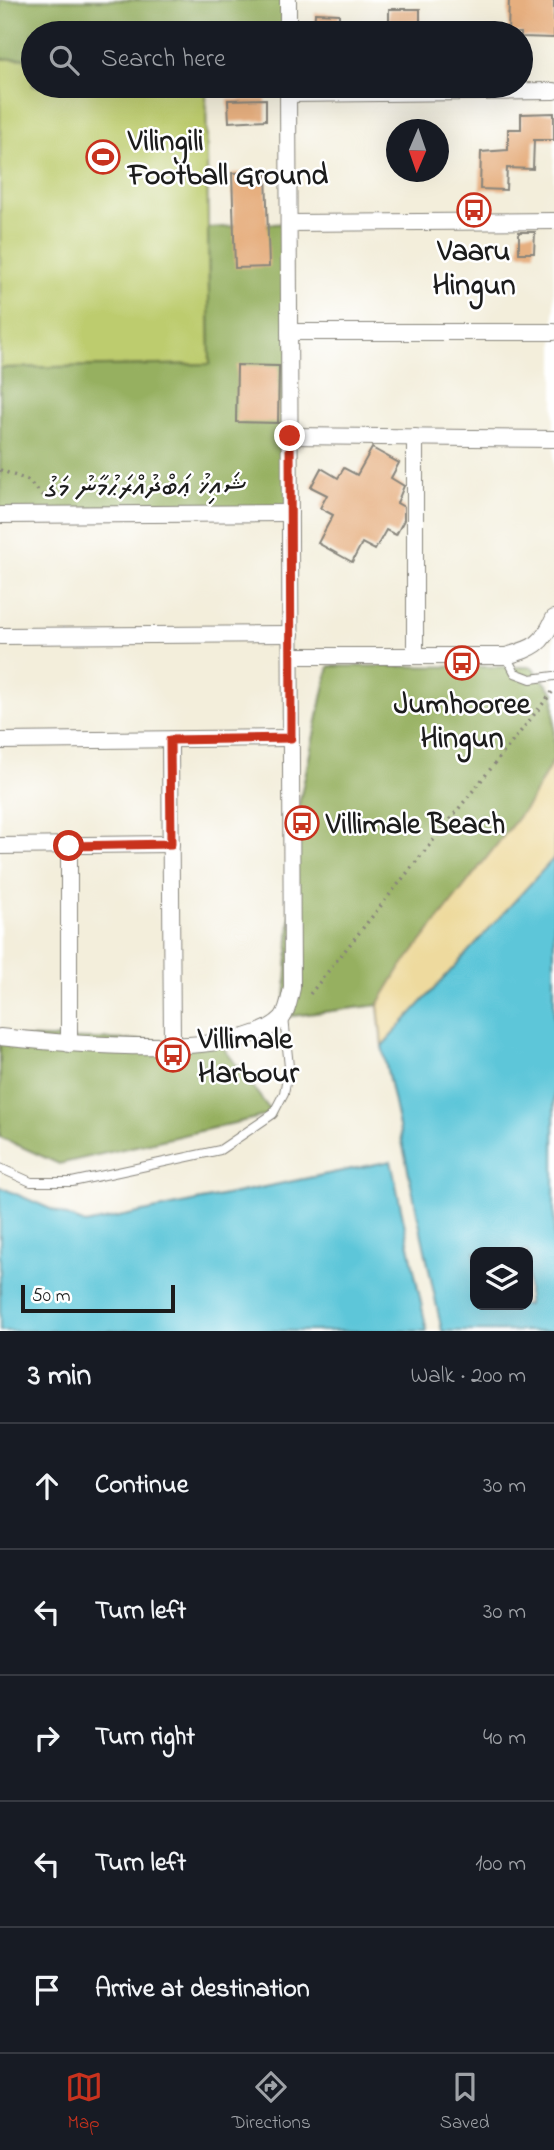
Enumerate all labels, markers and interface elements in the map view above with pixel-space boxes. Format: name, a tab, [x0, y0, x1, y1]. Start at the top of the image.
search box	[21, 21, 533, 98]
icon: search	[45, 41, 83, 79]
text: Search here	[101, 41, 226, 79]
north arrow	[386, 119, 449, 182]
place label: Vilingili Football Ground	[126, 121, 328, 199]
sports icon: Vilingili Football Ground	[84, 138, 122, 176]
bus stop icon: Vaaru Hingun	[455, 191, 493, 229]
place label: Vaaru Hingun	[433, 231, 516, 310]
route end	[274, 420, 305, 451]
street label: ޝައިިޚު ޢަބްދުއްރަޙުމާނު މަގު	[43, 465, 246, 513]
bus stop icon: Jumhooree Hingun	[443, 644, 481, 682]
place label: Jumhooree Hingun	[394, 684, 532, 763]
bus stop icon: Villimale Beach	[283, 804, 321, 842]
place label: Villimale Beach	[325, 804, 505, 848]
route start	[53, 830, 84, 861]
place label: Villimale Harbour	[197, 1019, 299, 1097]
bus stop icon: Villimale Harbour	[154, 1036, 192, 1074]
map controls	[470, 1247, 533, 1310]
button: layers	[470, 1247, 533, 1310]
scale bar	[21, 1282, 175, 1314]
text: 50 m	[32, 1283, 71, 1310]
text: 3 min	[28, 1355, 91, 1399]
text: Walk · 200 m	[411, 1360, 526, 1393]
icon: ahead	[28, 1467, 66, 1505]
text: Continue	[95, 1467, 188, 1505]
text: 30 m	[483, 1470, 526, 1503]
icon: left	[28, 1593, 66, 1631]
text: Turn left	[95, 1593, 186, 1631]
text: 30 m	[483, 1596, 526, 1629]
icon: right	[28, 1719, 66, 1757]
text: Turn right	[95, 1719, 195, 1757]
text: 40 m	[483, 1722, 526, 1755]
icon: left	[28, 1845, 66, 1883]
text: Turn left	[95, 1845, 186, 1883]
text: 100 m	[475, 1848, 526, 1881]
icon: arrive	[28, 1971, 66, 2009]
text: Arrive at destination	[95, 1971, 310, 2009]
tab: Map	[65, 2068, 103, 2137]
tab: Directions	[232, 2068, 311, 2137]
tab: Saved	[440, 2068, 489, 2137]

